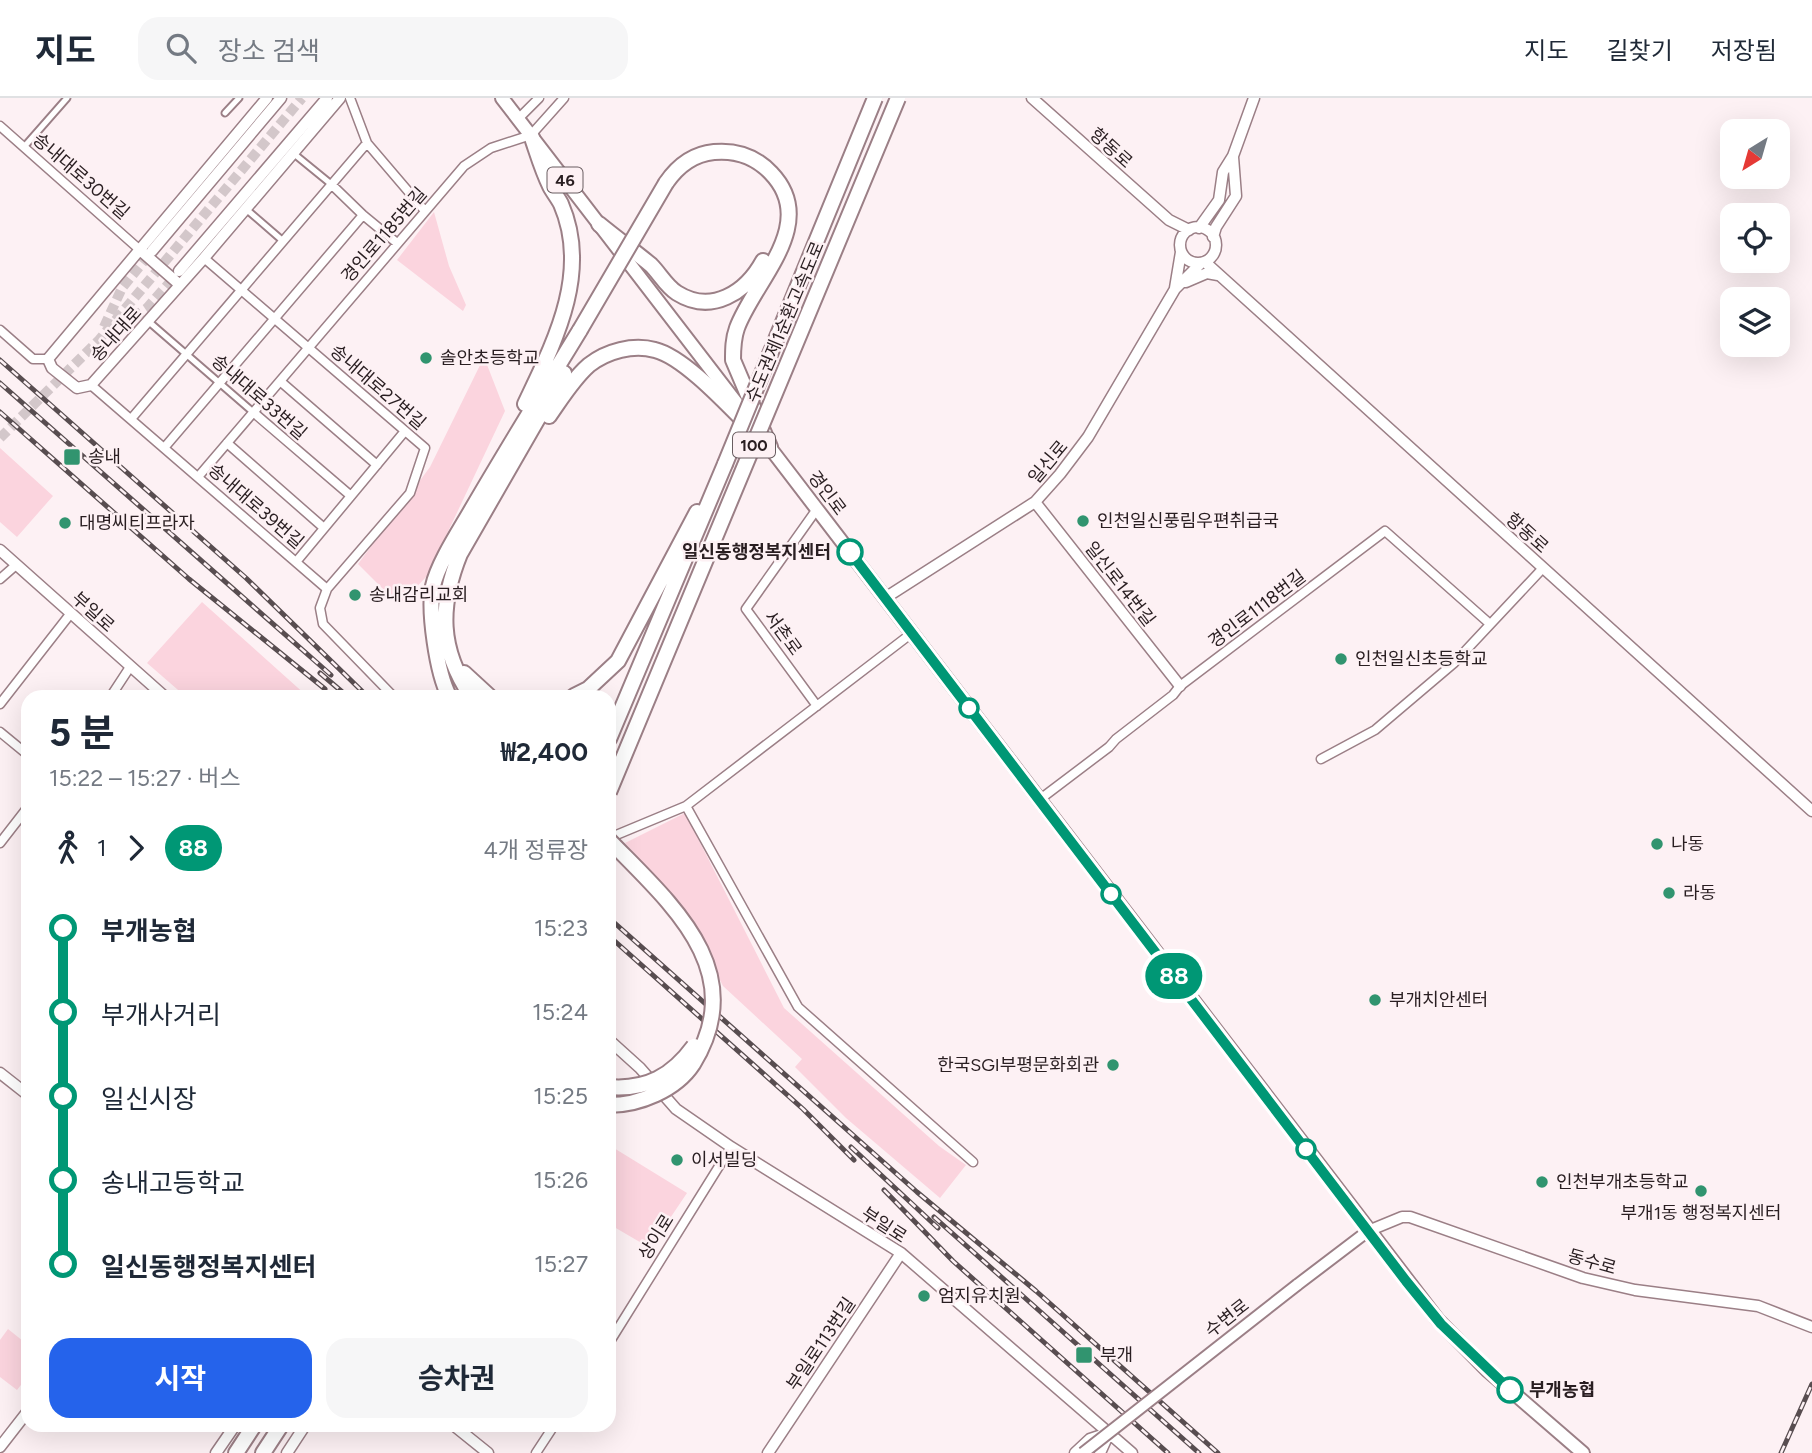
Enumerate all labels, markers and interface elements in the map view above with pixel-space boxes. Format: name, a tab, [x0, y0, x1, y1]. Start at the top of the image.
search box	[138, 17, 628, 80]
icon: search	[162, 29, 200, 67]
text: 지도	[35, 31, 96, 70]
text: 장소 검색	[218, 35, 320, 67]
text: 지도	[1524, 36, 1569, 65]
text: 길찾기	[1607, 36, 1673, 65]
text: 저장됨	[1711, 36, 1777, 65]
north arrow	[1720, 119, 1790, 189]
map controls	[1720, 119, 1790, 357]
street label: 항동로	[1085, 123, 1137, 173]
street label: 송내대로30번길	[28, 128, 134, 224]
road number: 46	[548, 167, 582, 192]
street label: 경인로1185번길	[337, 183, 431, 287]
button: locate	[1720, 203, 1790, 273]
street label: 수도권제1순환고속도로	[741, 238, 829, 406]
button: layers	[1720, 287, 1790, 357]
street label: 송내대로	[86, 302, 146, 366]
street label: 송내대로27번길	[326, 340, 430, 434]
place label: 솔안초등학교	[440, 347, 539, 369]
street label: 송내대로33번길	[207, 350, 311, 444]
marker: 솔안초등학교	[418, 350, 434, 366]
road number: 100	[733, 432, 775, 458]
street label: 일신로	[1024, 436, 1072, 488]
place label: 송내	[88, 446, 121, 468]
marker: 송내	[62, 447, 82, 467]
street label: 송내대로39번길	[204, 459, 308, 553]
street label: 경인로	[803, 467, 851, 519]
street label: 항동로	[1501, 508, 1553, 558]
place label: 인천일신풍림우편취급국	[1097, 510, 1279, 532]
place label: 대명씨티프라자	[79, 512, 195, 534]
marker: 인천일신풍림우편취급국	[1075, 513, 1091, 529]
marker: 대명씨티프라자	[57, 515, 73, 531]
street label: 일신로14번길	[1080, 537, 1160, 631]
marker: 일신동행정복지센터	[837, 539, 863, 565]
place label: 일신동행정복지센터	[682, 541, 831, 563]
street label: 경인로1118번길	[1204, 565, 1310, 653]
place label: 송내감리교회	[369, 584, 468, 606]
street label: 부일로	[67, 587, 119, 637]
marker: 송내감리교회	[347, 587, 363, 603]
street label: 서촌로	[759, 606, 807, 660]
place label: 인천일신초등학교	[1355, 648, 1487, 670]
marker: 인천일신초등학교	[1333, 651, 1349, 667]
unlabelled marker	[959, 698, 979, 718]
text: 5 분	[49, 710, 115, 756]
text: ₩2,400	[501, 736, 588, 768]
text: 15:22 – 15:27 · 버스	[49, 764, 241, 792]
icon: walk	[49, 829, 87, 867]
icon: forward	[117, 829, 155, 867]
text: 88	[179, 833, 208, 862]
place label: 나동	[1671, 833, 1704, 855]
text: 1	[97, 834, 107, 862]
text: 4개 정류장	[483, 836, 588, 864]
marker: 나동	[1649, 836, 1665, 852]
place label: 라동	[1683, 882, 1716, 904]
unlabelled marker	[1101, 884, 1121, 904]
marker: 라동	[1661, 885, 1677, 901]
text: 15:23	[534, 914, 588, 942]
text: 부개농협	[101, 915, 197, 947]
line badge: 88	[1142, 953, 1206, 999]
text: 88	[1159, 961, 1189, 990]
place label: 부개치안센터	[1389, 989, 1488, 1011]
marker: 부개치안센터	[1367, 992, 1383, 1008]
text: 15:24	[532, 998, 588, 1026]
text: 부개사거리	[101, 999, 221, 1031]
place label: 한국SGI부평문화회관	[937, 1054, 1099, 1076]
marker: 한국SGI부평문화회관	[1105, 1057, 1121, 1073]
text: 15:25	[533, 1082, 588, 1110]
text: 일신시장	[101, 1083, 197, 1115]
unlabelled marker	[1296, 1139, 1316, 1159]
place label: 이서빌딩	[691, 1149, 757, 1171]
marker: 이서빌딩	[669, 1152, 685, 1168]
text: 15:26	[534, 1166, 588, 1194]
text: 송내고등학교	[101, 1167, 245, 1199]
place label: 인천부개초등학교	[1556, 1171, 1688, 1193]
marker: 인천부개초등학교	[1534, 1174, 1550, 1190]
marker: 부개1동 행정복지센터	[1693, 1183, 1709, 1199]
street label: 부일로	[857, 1202, 911, 1248]
place label: 부개1동 행정복지센터	[1621, 1202, 1781, 1224]
street label: 상이로	[634, 1210, 678, 1264]
street label: 동수로	[1565, 1245, 1619, 1279]
text: 15:27	[534, 1250, 588, 1278]
text: 일신동행정복지센터	[101, 1251, 316, 1283]
place label: 엄지유치원	[938, 1285, 1021, 1307]
marker: 엄지유치원	[916, 1288, 932, 1304]
street label: 부일로113번길	[782, 1293, 860, 1395]
street label: 수변로	[1201, 1294, 1253, 1342]
button: 시작	[49, 1338, 312, 1418]
button: 승차권	[326, 1338, 588, 1418]
place label: 부개	[1100, 1344, 1133, 1366]
marker: 부개	[1074, 1345, 1094, 1365]
marker: 부개농협	[1497, 1377, 1523, 1403]
place label: 부개농협	[1529, 1379, 1595, 1401]

